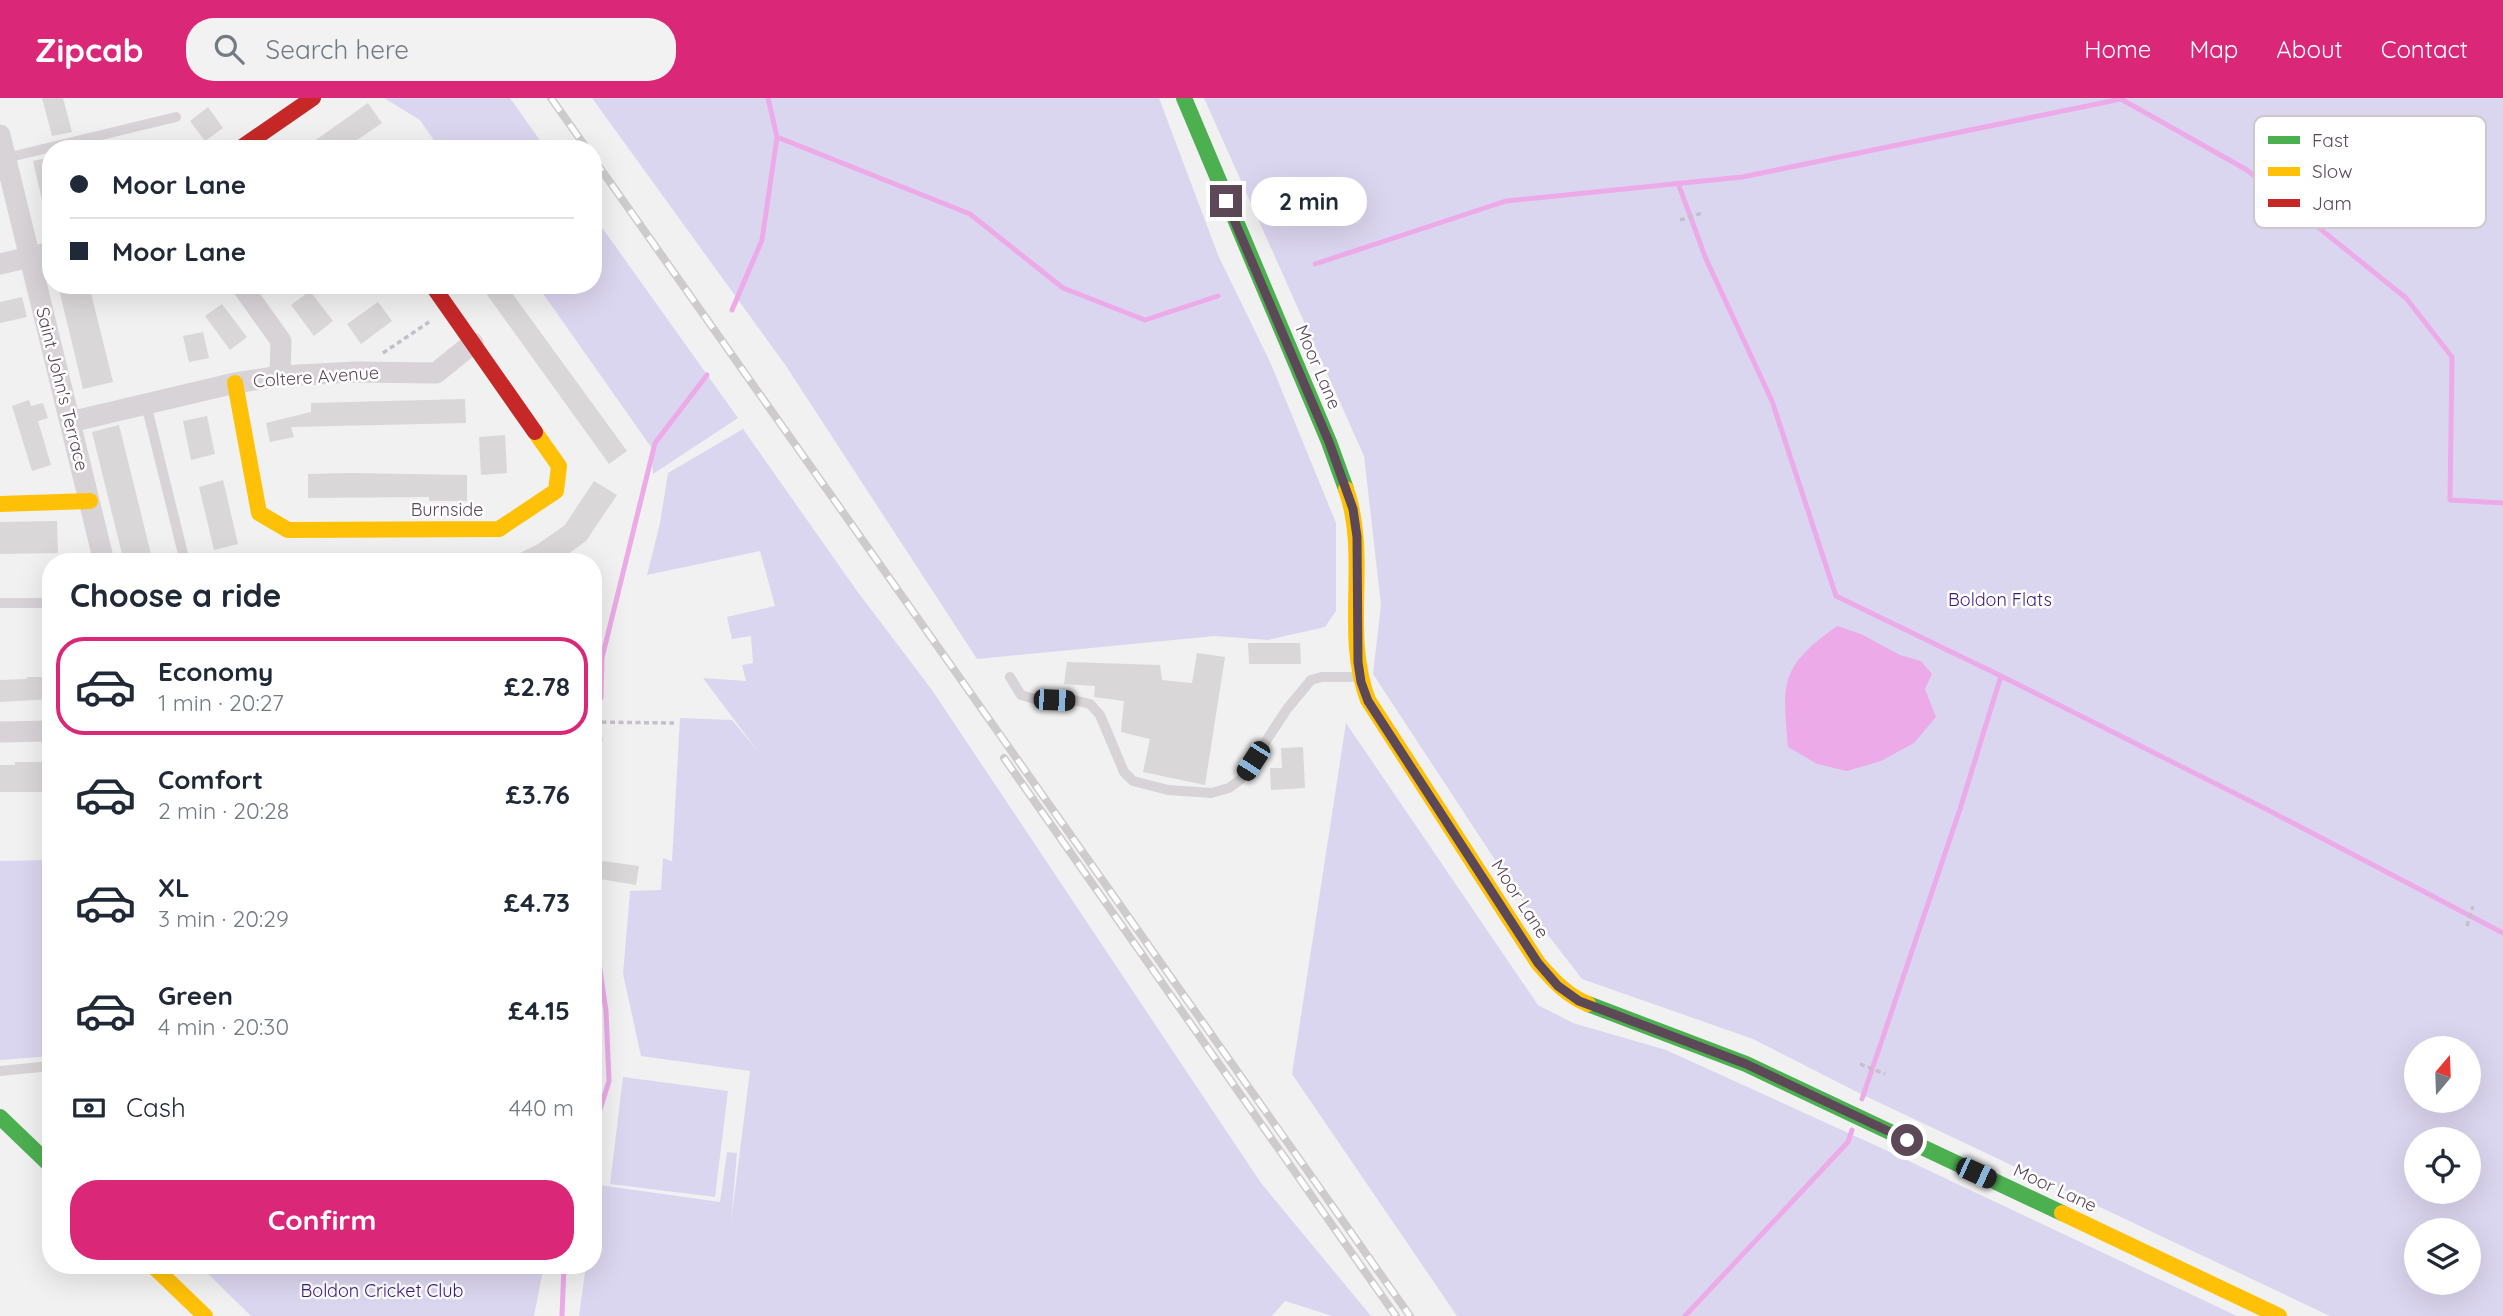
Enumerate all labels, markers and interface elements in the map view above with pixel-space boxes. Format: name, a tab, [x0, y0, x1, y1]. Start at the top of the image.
search box	[186, 18, 676, 81]
text: Zipcab	[35, 29, 144, 70]
icon: search	[210, 30, 248, 68]
text: Search here	[266, 33, 409, 66]
text: Home	[2084, 34, 2151, 64]
text: Map	[2189, 34, 2238, 64]
text: About	[2276, 34, 2343, 64]
text: Contact	[2381, 34, 2468, 64]
legend	[2254, 116, 2486, 228]
text: Fast	[2312, 128, 2349, 152]
text: Slow	[2312, 159, 2353, 183]
text: Moor Lane	[112, 168, 246, 201]
callout: 2 min	[1250, 176, 1366, 226]
route end	[1210, 185, 1242, 217]
text: 2 min	[1279, 187, 1339, 216]
text: Jam	[2312, 191, 2352, 215]
text: Moor Lane	[112, 235, 246, 268]
street label: Saint John's Terrace	[31, 305, 94, 473]
street label: Moor Lane	[1290, 321, 1347, 413]
street label: Coltere Avenue	[252, 361, 380, 392]
street label: Burnside	[411, 498, 483, 521]
text: Choose a ride	[70, 575, 282, 615]
park label: Boldon Flats	[1948, 588, 2052, 611]
icon: car	[74, 655, 137, 718]
text: Economy	[158, 655, 273, 688]
text: £2.78	[504, 670, 570, 703]
text: 1 min · 20:27	[158, 688, 284, 717]
car	[1033, 689, 1076, 711]
car	[1233, 738, 1274, 784]
icon: car	[74, 763, 137, 826]
text: Comfort	[158, 763, 263, 796]
text: £3.76	[505, 778, 570, 811]
text: 2 min · 20:28	[158, 796, 289, 825]
street label: Moor Lane	[1486, 855, 1554, 943]
icon: car	[74, 871, 137, 934]
text: XL	[158, 871, 190, 904]
text: £4.73	[504, 886, 570, 919]
text: 3 min · 20:29	[158, 904, 289, 933]
icon: car	[74, 979, 137, 1042]
text: Green	[158, 979, 233, 1012]
text: £4.15	[508, 994, 570, 1027]
text: 4 min · 20:30	[158, 1012, 289, 1041]
north arrow	[2404, 1036, 2482, 1113]
map controls	[2404, 1036, 2481, 1295]
icon: cash	[70, 1089, 108, 1127]
text: Cash	[126, 1091, 186, 1124]
text: 440 m	[509, 1093, 574, 1122]
route start	[1891, 1124, 1923, 1156]
button: locate	[2404, 1127, 2481, 1204]
car	[1953, 1155, 2000, 1191]
street label: Moor Lane	[2010, 1158, 2101, 1217]
button: Confirm	[70, 1180, 574, 1260]
button: layers	[2404, 1218, 2481, 1295]
park label: Boldon Cricket Club	[301, 1279, 464, 1302]

